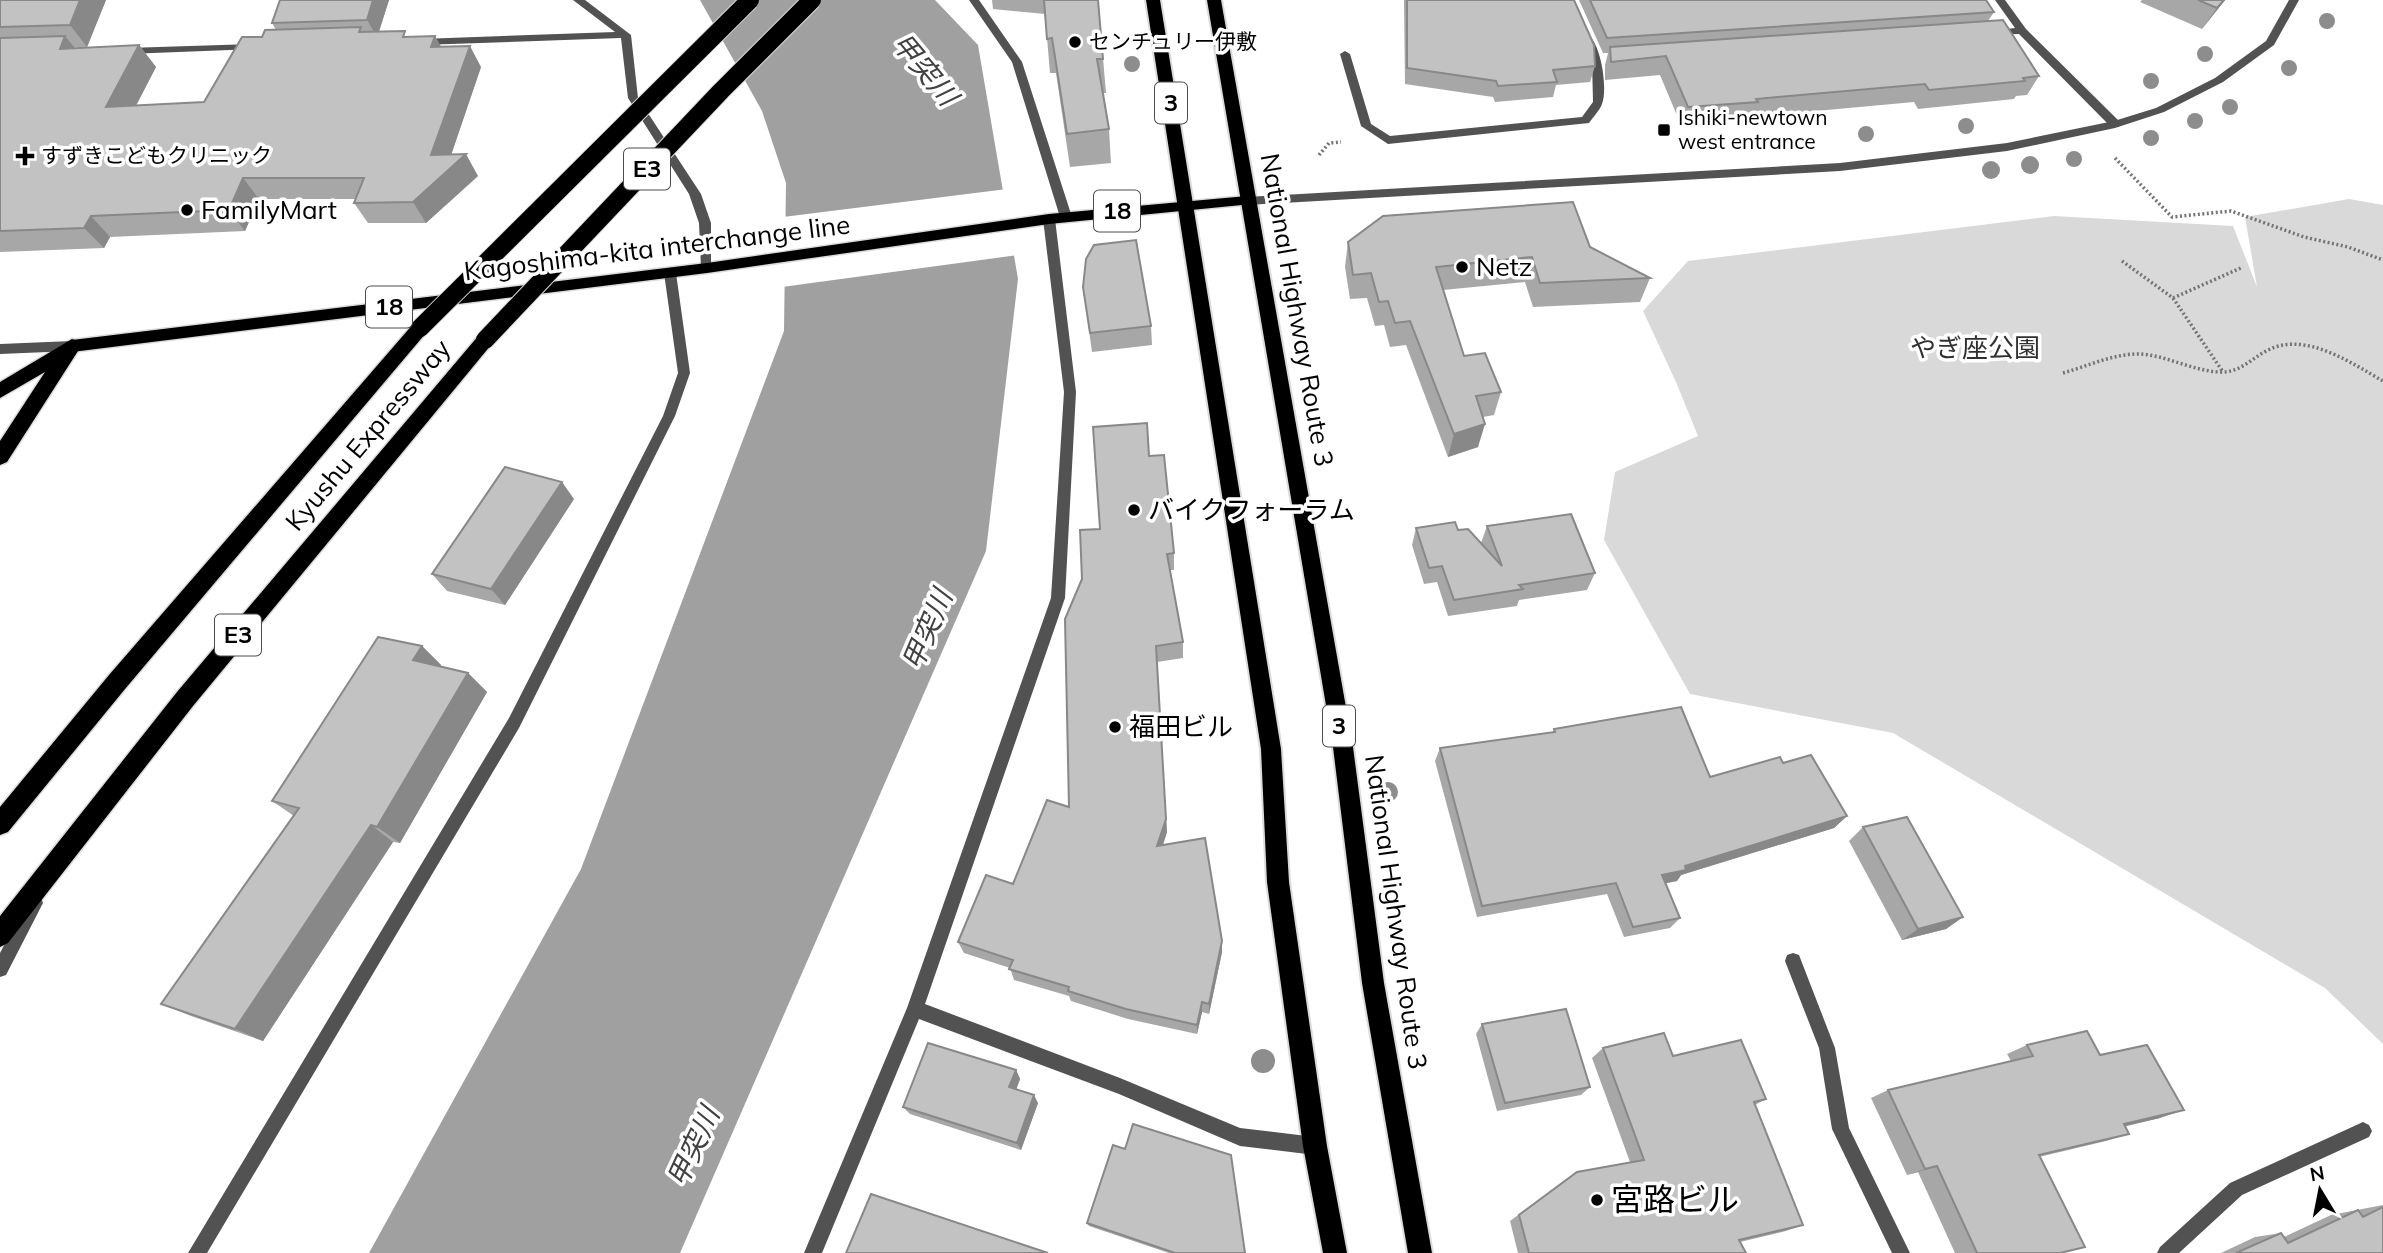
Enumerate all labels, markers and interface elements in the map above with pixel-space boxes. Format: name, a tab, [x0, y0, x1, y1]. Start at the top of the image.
water label: 甲突川	[885, 25, 968, 114]
place label: センチュリー伊敷	[1089, 28, 1257, 54]
marker: センチュリー伊敷	[1067, 34, 1083, 50]
road number: 3	[1155, 82, 1187, 124]
place label: Ishiki-newtown west entrance	[1678, 104, 1828, 154]
marker: Ishiki-newtown west entrance	[1656, 122, 1672, 138]
place label: すずきこどもクリニック	[41, 142, 272, 168]
marker: すずきこどもクリニック	[15, 146, 35, 166]
road number: E3	[624, 148, 670, 190]
street label: National Highway Route 3	[1254, 151, 1341, 469]
road number: 18	[1094, 190, 1140, 232]
place label: FamilyMart	[201, 193, 337, 226]
marker: FamilyMart	[179, 202, 195, 218]
street label: Kagoshima-kita interchange line	[462, 207, 852, 288]
place label: Netz	[1476, 250, 1532, 283]
marker: Netz	[1454, 259, 1470, 275]
road number: 18	[366, 286, 412, 328]
park label: やぎ座公園	[1910, 331, 2040, 364]
street label: Kyushu Expressway	[278, 332, 457, 537]
place label: バイクフォーラム	[1148, 493, 1355, 526]
marker: バイクフォーラム	[1126, 502, 1142, 518]
water label: 甲突川	[894, 582, 960, 675]
road number: E3	[215, 614, 261, 656]
road number: 3	[1323, 706, 1355, 746]
place label: 福田ビル	[1129, 710, 1233, 743]
marker: 福田ビル	[1107, 719, 1123, 735]
street label: National Highway Route 3	[1358, 753, 1435, 1071]
water label: 甲突川	[659, 1099, 727, 1192]
north arrow	[2285, 1155, 2355, 1225]
text: N	[2308, 1160, 2326, 1186]
place label: 宮路ビル	[1611, 1179, 1739, 1219]
marker: 宮路ビル	[1589, 1192, 1605, 1208]

